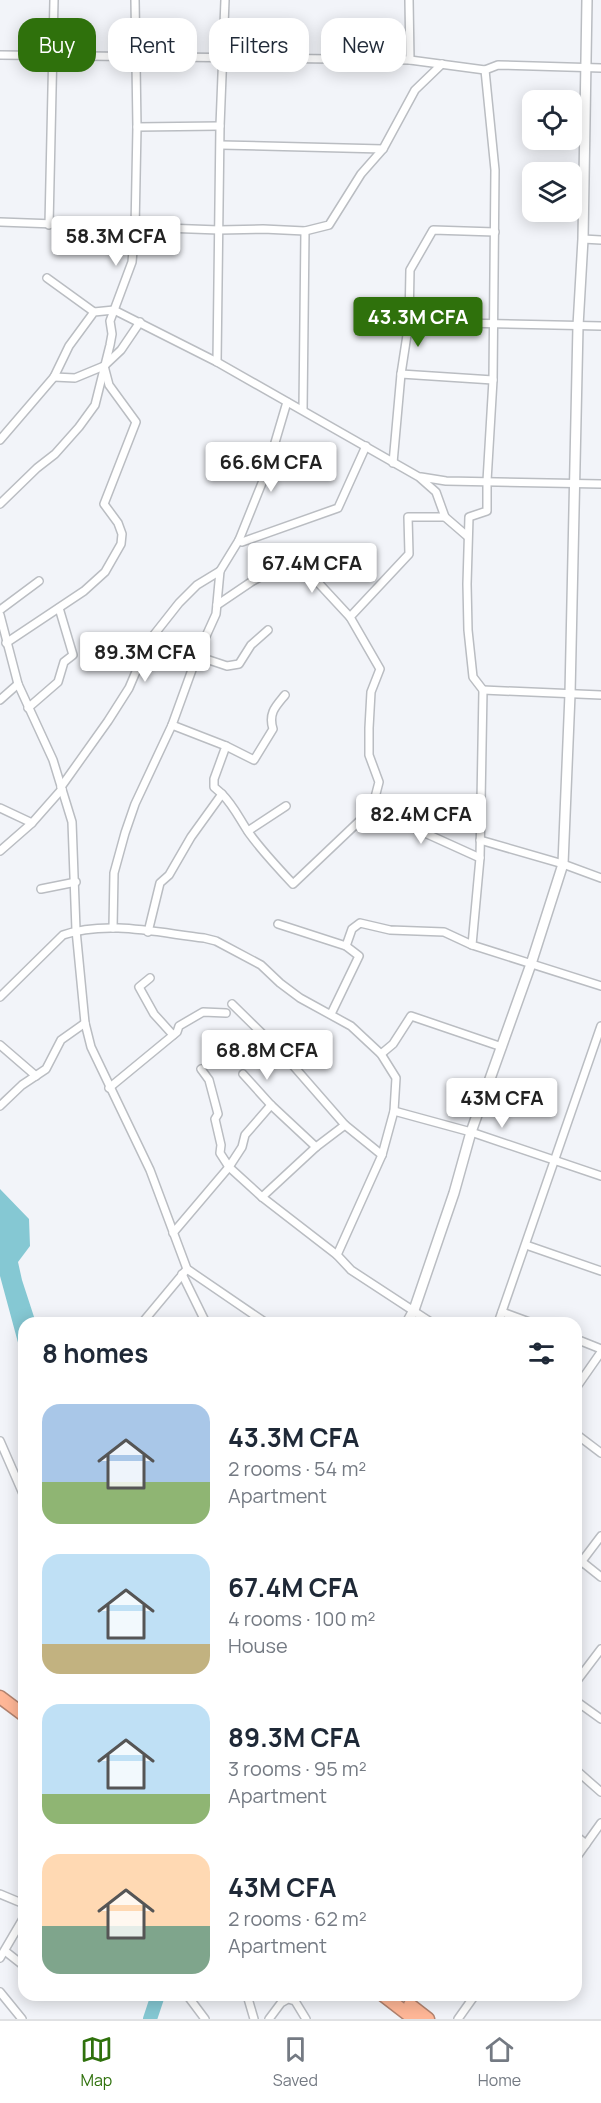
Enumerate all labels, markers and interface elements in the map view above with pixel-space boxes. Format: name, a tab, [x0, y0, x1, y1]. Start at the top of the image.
chip: Buy	[18, 18, 96, 72]
chip: Rent	[108, 18, 197, 72]
chip: Filters	[209, 18, 309, 72]
chip: New	[321, 18, 406, 72]
map controls	[522, 90, 582, 222]
button: locate	[522, 90, 582, 150]
button: layers	[522, 162, 582, 222]
pin: 58.3M CFA	[47, 216, 185, 267]
text: 58.3M CFA	[65, 222, 167, 249]
pin: 43.3M CFA	[349, 297, 487, 348]
text: 43.3M CFA	[367, 303, 469, 330]
pin: 66.6M CFA	[202, 442, 340, 493]
text: 66.6M CFA	[220, 448, 322, 475]
pin: 67.4M CFA	[243, 543, 381, 594]
text: 67.4M CFA	[262, 549, 362, 576]
pin: 89.3M CFA	[76, 632, 214, 683]
text: 89.3M CFA	[94, 638, 196, 665]
pin: 82.4M CFA	[352, 794, 490, 845]
text: 82.4M CFA	[370, 800, 472, 827]
pin: 68.8M CFA	[198, 1030, 336, 1081]
text: 68.8M CFA	[216, 1036, 318, 1063]
pin: 43M CFA	[447, 1078, 557, 1129]
text: 43M CFA	[460, 1084, 544, 1111]
text: 8 homes	[42, 1335, 148, 1371]
icon: filters	[525, 1337, 558, 1370]
text: 43.3M CFA	[228, 1419, 359, 1455]
icon: home	[90, 1428, 162, 1500]
text: 2 rooms · 54 m²	[228, 1455, 366, 1482]
text: Apartment	[228, 1482, 327, 1509]
text: 67.4M CFA	[228, 1569, 359, 1605]
icon: home	[90, 1578, 162, 1650]
text: 4 rooms · 100 m²	[228, 1605, 376, 1632]
text: House	[228, 1632, 288, 1659]
text: 89.3M CFA	[228, 1719, 360, 1755]
icon: home	[90, 1728, 162, 1800]
text: 3 rooms · 95 m²	[228, 1755, 367, 1782]
text: Apartment	[228, 1782, 327, 1809]
text: 43M CFA	[228, 1869, 336, 1905]
icon: home	[90, 1878, 162, 1950]
text: 2 rooms · 62 m²	[228, 1905, 367, 1932]
text: Apartment	[228, 1932, 327, 1959]
tab: Map	[80, 2033, 113, 2091]
tab: Saved	[273, 2033, 318, 2091]
tab: Home	[478, 2033, 521, 2091]

